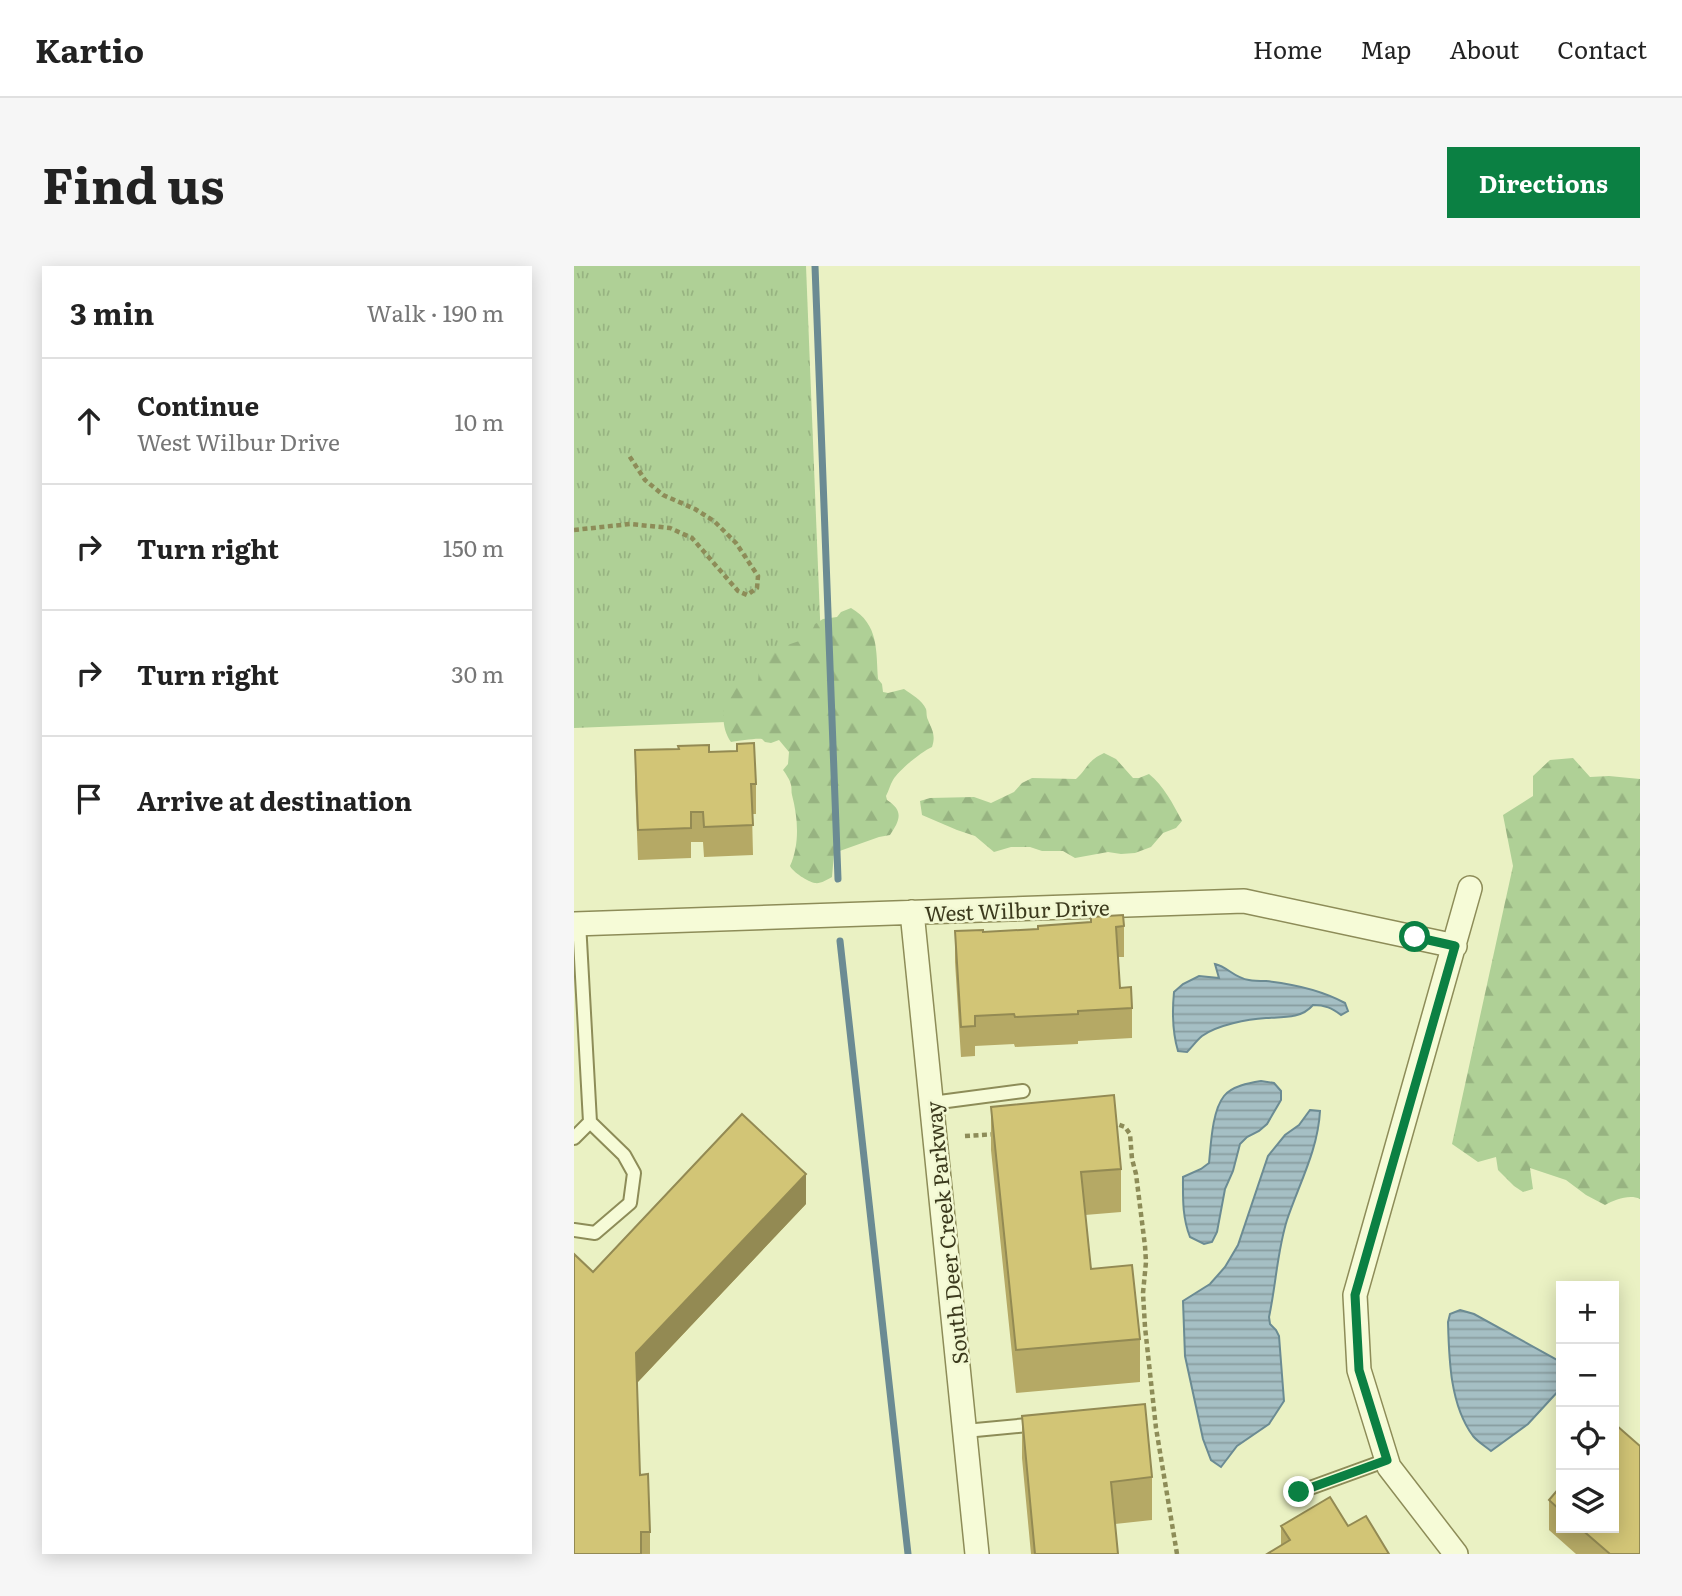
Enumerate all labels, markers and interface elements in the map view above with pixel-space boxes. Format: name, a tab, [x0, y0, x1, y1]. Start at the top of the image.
text: Kartio	[35, 24, 144, 73]
text: Home	[1253, 31, 1322, 66]
text: Map	[1360, 31, 1411, 66]
text: About	[1449, 31, 1519, 66]
text: Contact	[1557, 31, 1647, 66]
text: Find us	[42, 146, 225, 219]
button: Directions	[1447, 147, 1640, 218]
text: 3 min	[70, 290, 154, 334]
text: Walk · 190 m	[367, 295, 504, 329]
text: Continue	[137, 385, 259, 424]
icon: ahead	[70, 402, 108, 440]
text: 10 m	[454, 404, 504, 438]
text: West Wilbur Drive	[137, 424, 340, 458]
icon: right	[70, 528, 108, 566]
text: Turn right	[137, 528, 279, 567]
text: 150 m	[443, 530, 504, 564]
icon: right	[70, 654, 108, 692]
text: Turn right	[137, 654, 279, 693]
text: 30 m	[451, 656, 504, 690]
icon: arrive	[70, 780, 108, 818]
text: Arrive at destination	[137, 780, 412, 819]
street label: West Wilbur Drive	[924, 890, 1110, 928]
route start	[1399, 921, 1430, 952]
street label: South Deer Creek Parkway	[916, 1099, 974, 1366]
map controls	[1556, 1281, 1619, 1533]
button: +	[1556, 1281, 1619, 1344]
button: −	[1556, 1344, 1619, 1407]
button: locate	[1556, 1407, 1619, 1470]
button: layers	[1556, 1470, 1619, 1533]
route end	[1283, 1476, 1314, 1507]

